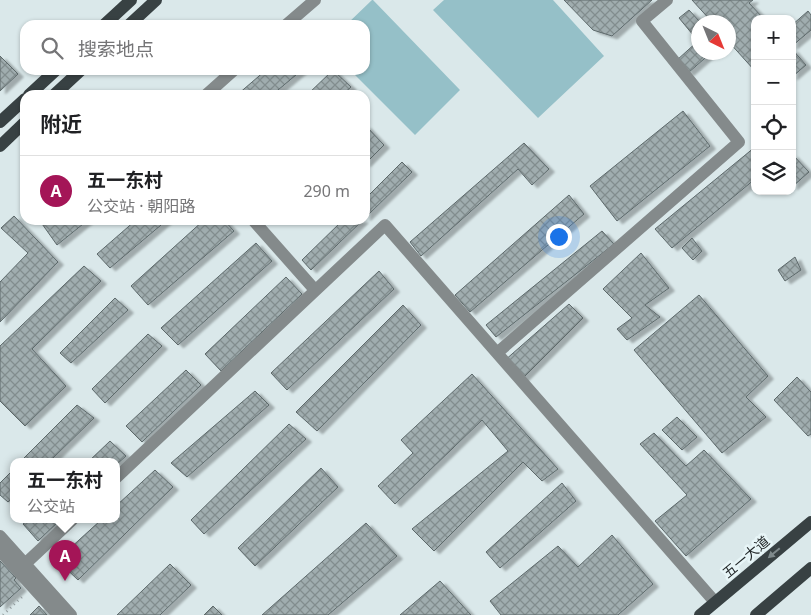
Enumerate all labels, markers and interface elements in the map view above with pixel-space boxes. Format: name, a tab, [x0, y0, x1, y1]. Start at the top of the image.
north arrow	[691, 15, 736, 60]
map controls	[751, 15, 796, 195]
button: +	[751, 15, 796, 60]
search box	[20, 20, 370, 75]
icon: search	[38, 34, 66, 62]
text: 搜索地点	[78, 36, 154, 62]
button: −	[751, 60, 796, 105]
button: locate	[751, 105, 796, 150]
text: 附近	[40, 110, 82, 138]
button: layers	[751, 150, 796, 195]
text: 五一东村	[87, 167, 163, 193]
text: A	[50, 180, 62, 202]
text: 290 m	[303, 180, 350, 202]
text: 公交站 · 朝阳路	[87, 195, 196, 217]
your location	[546, 224, 572, 250]
popup	[10, 458, 120, 523]
text: 五一东村	[27, 467, 103, 493]
text: 公交站	[27, 495, 75, 517]
street label: 五一大道	[718, 531, 773, 582]
pin: A	[49, 540, 81, 581]
one-way arrow	[768, 547, 780, 559]

